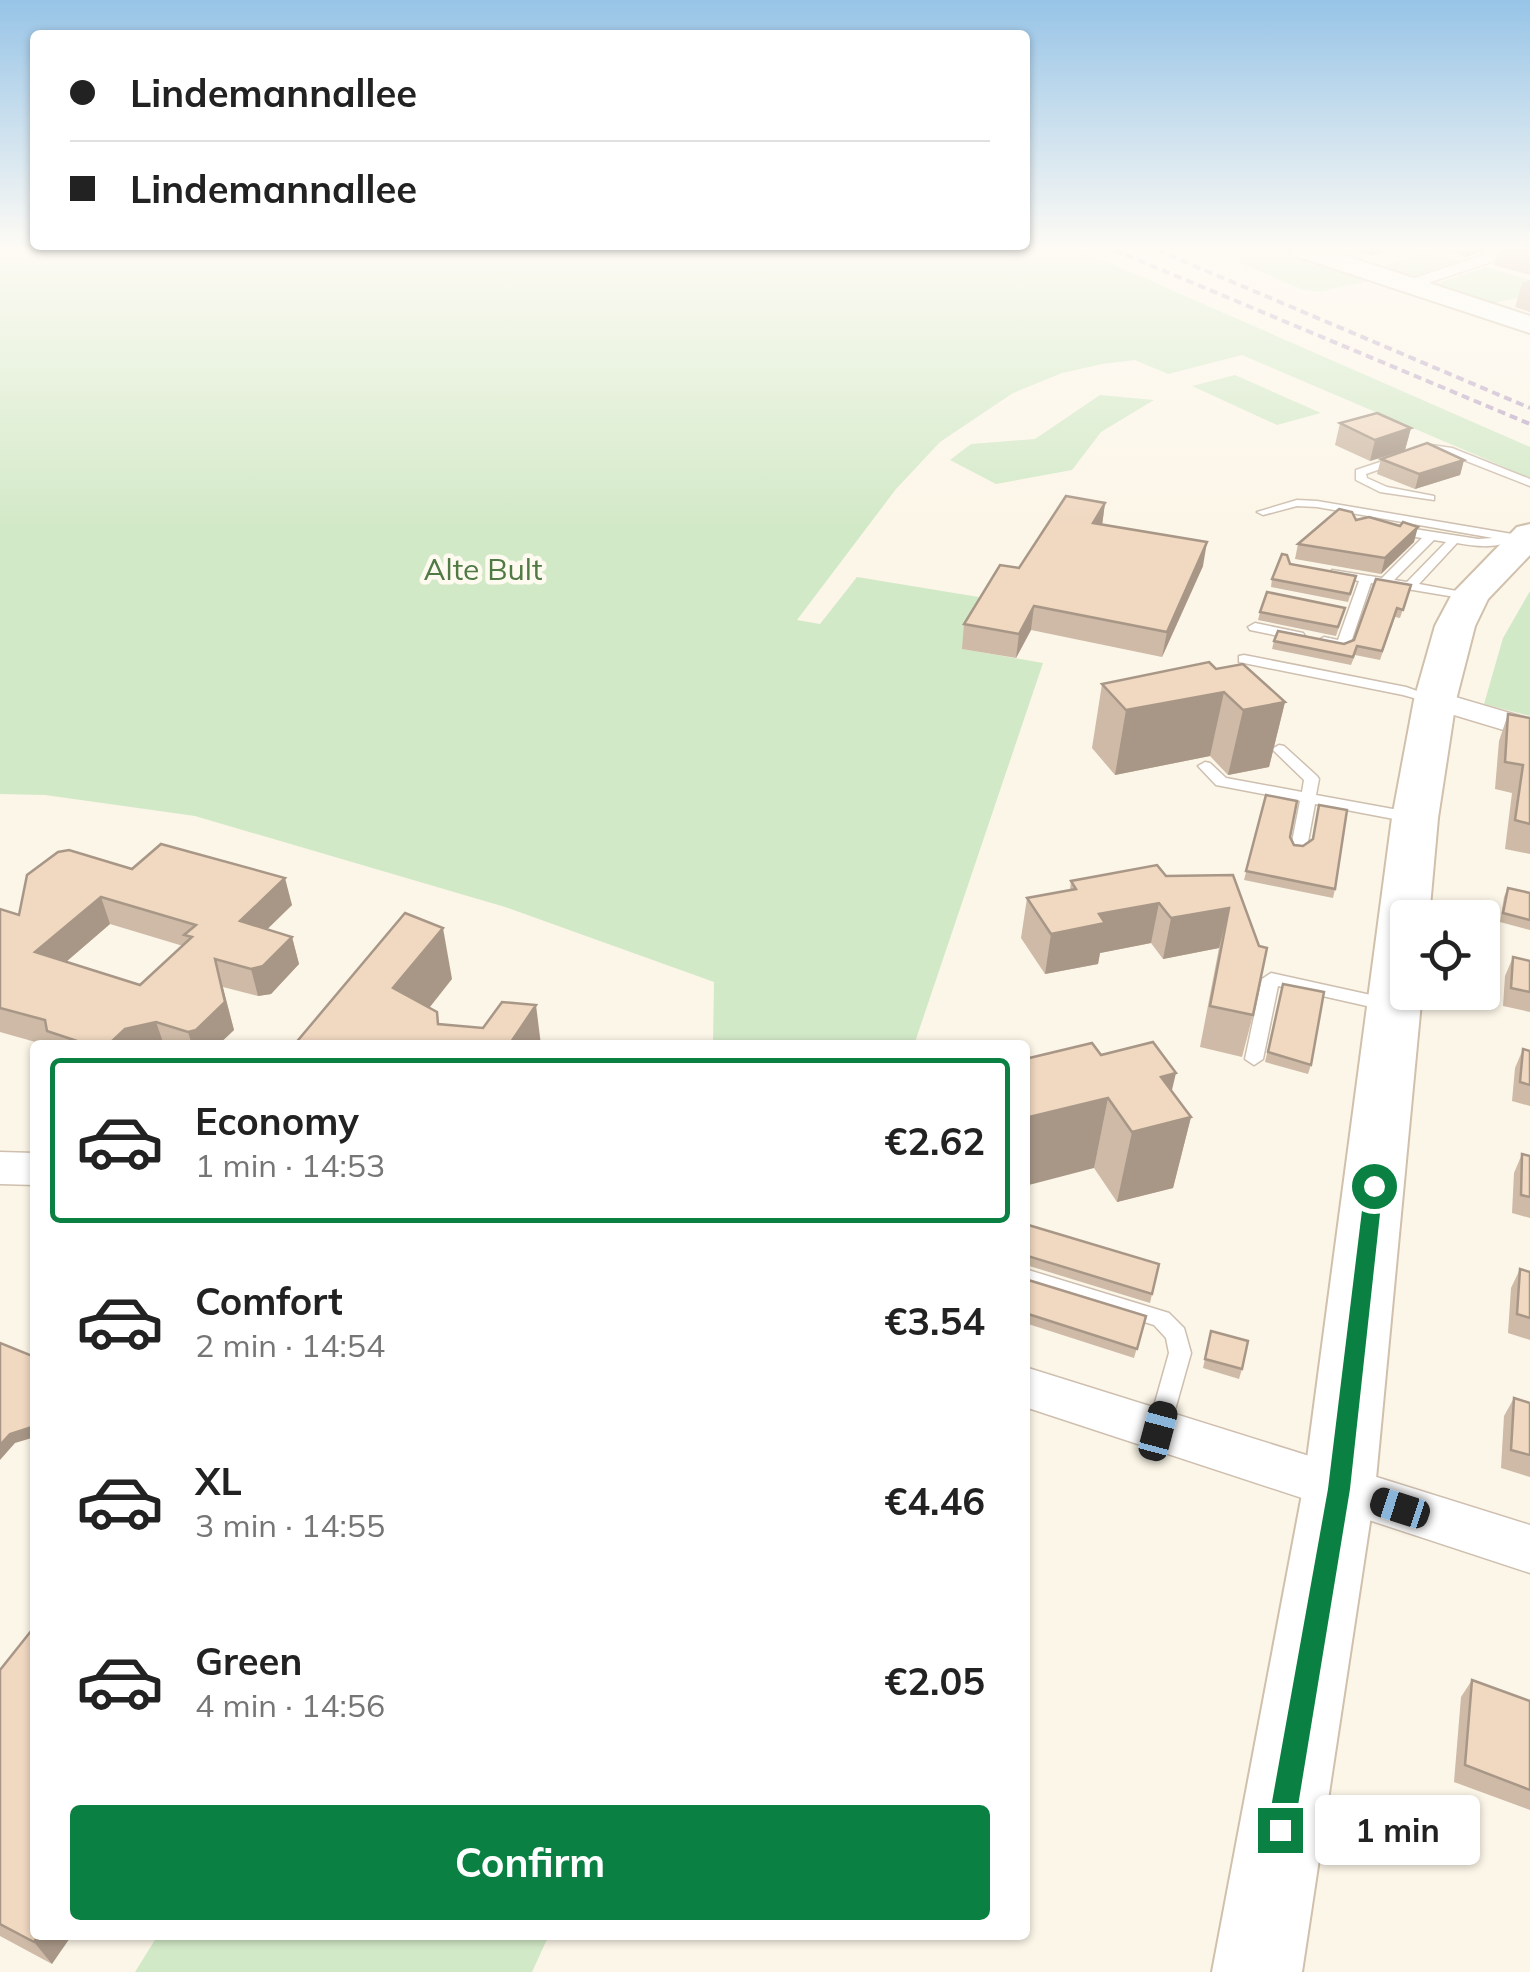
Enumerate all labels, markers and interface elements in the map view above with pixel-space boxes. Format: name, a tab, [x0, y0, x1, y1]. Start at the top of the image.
text: Lindemannallee	[130, 69, 417, 117]
text: Lindemannallee	[130, 165, 417, 213]
park label: Alte Bult	[423, 550, 543, 588]
map controls	[1390, 900, 1500, 1010]
button: locate	[1390, 900, 1500, 1010]
icon: car	[75, 1096, 165, 1186]
text: Economy	[195, 1097, 359, 1145]
text: €2.62	[884, 1117, 985, 1165]
text: 1 min · 14:53	[195, 1145, 385, 1185]
route start	[1352, 1164, 1397, 1209]
icon: car	[75, 1276, 165, 1366]
text: Comfort	[195, 1277, 343, 1325]
text: €3.54	[884, 1297, 985, 1345]
text: 2 min · 14:54	[195, 1325, 385, 1365]
car	[1136, 1398, 1180, 1464]
icon: car	[75, 1456, 165, 1546]
text: XL	[195, 1457, 242, 1505]
text: €4.46	[884, 1477, 985, 1525]
car	[1367, 1484, 1433, 1532]
text: 3 min · 14:55	[195, 1505, 385, 1545]
icon: car	[75, 1636, 165, 1726]
text: Green	[195, 1637, 302, 1685]
text: €2.05	[884, 1657, 985, 1705]
text: 4 min · 14:56	[195, 1685, 385, 1725]
callout: 1 min	[1315, 1795, 1480, 1865]
button: Confirm	[70, 1805, 990, 1920]
route end	[1258, 1808, 1303, 1853]
text: 1 min	[1355, 1810, 1440, 1850]

